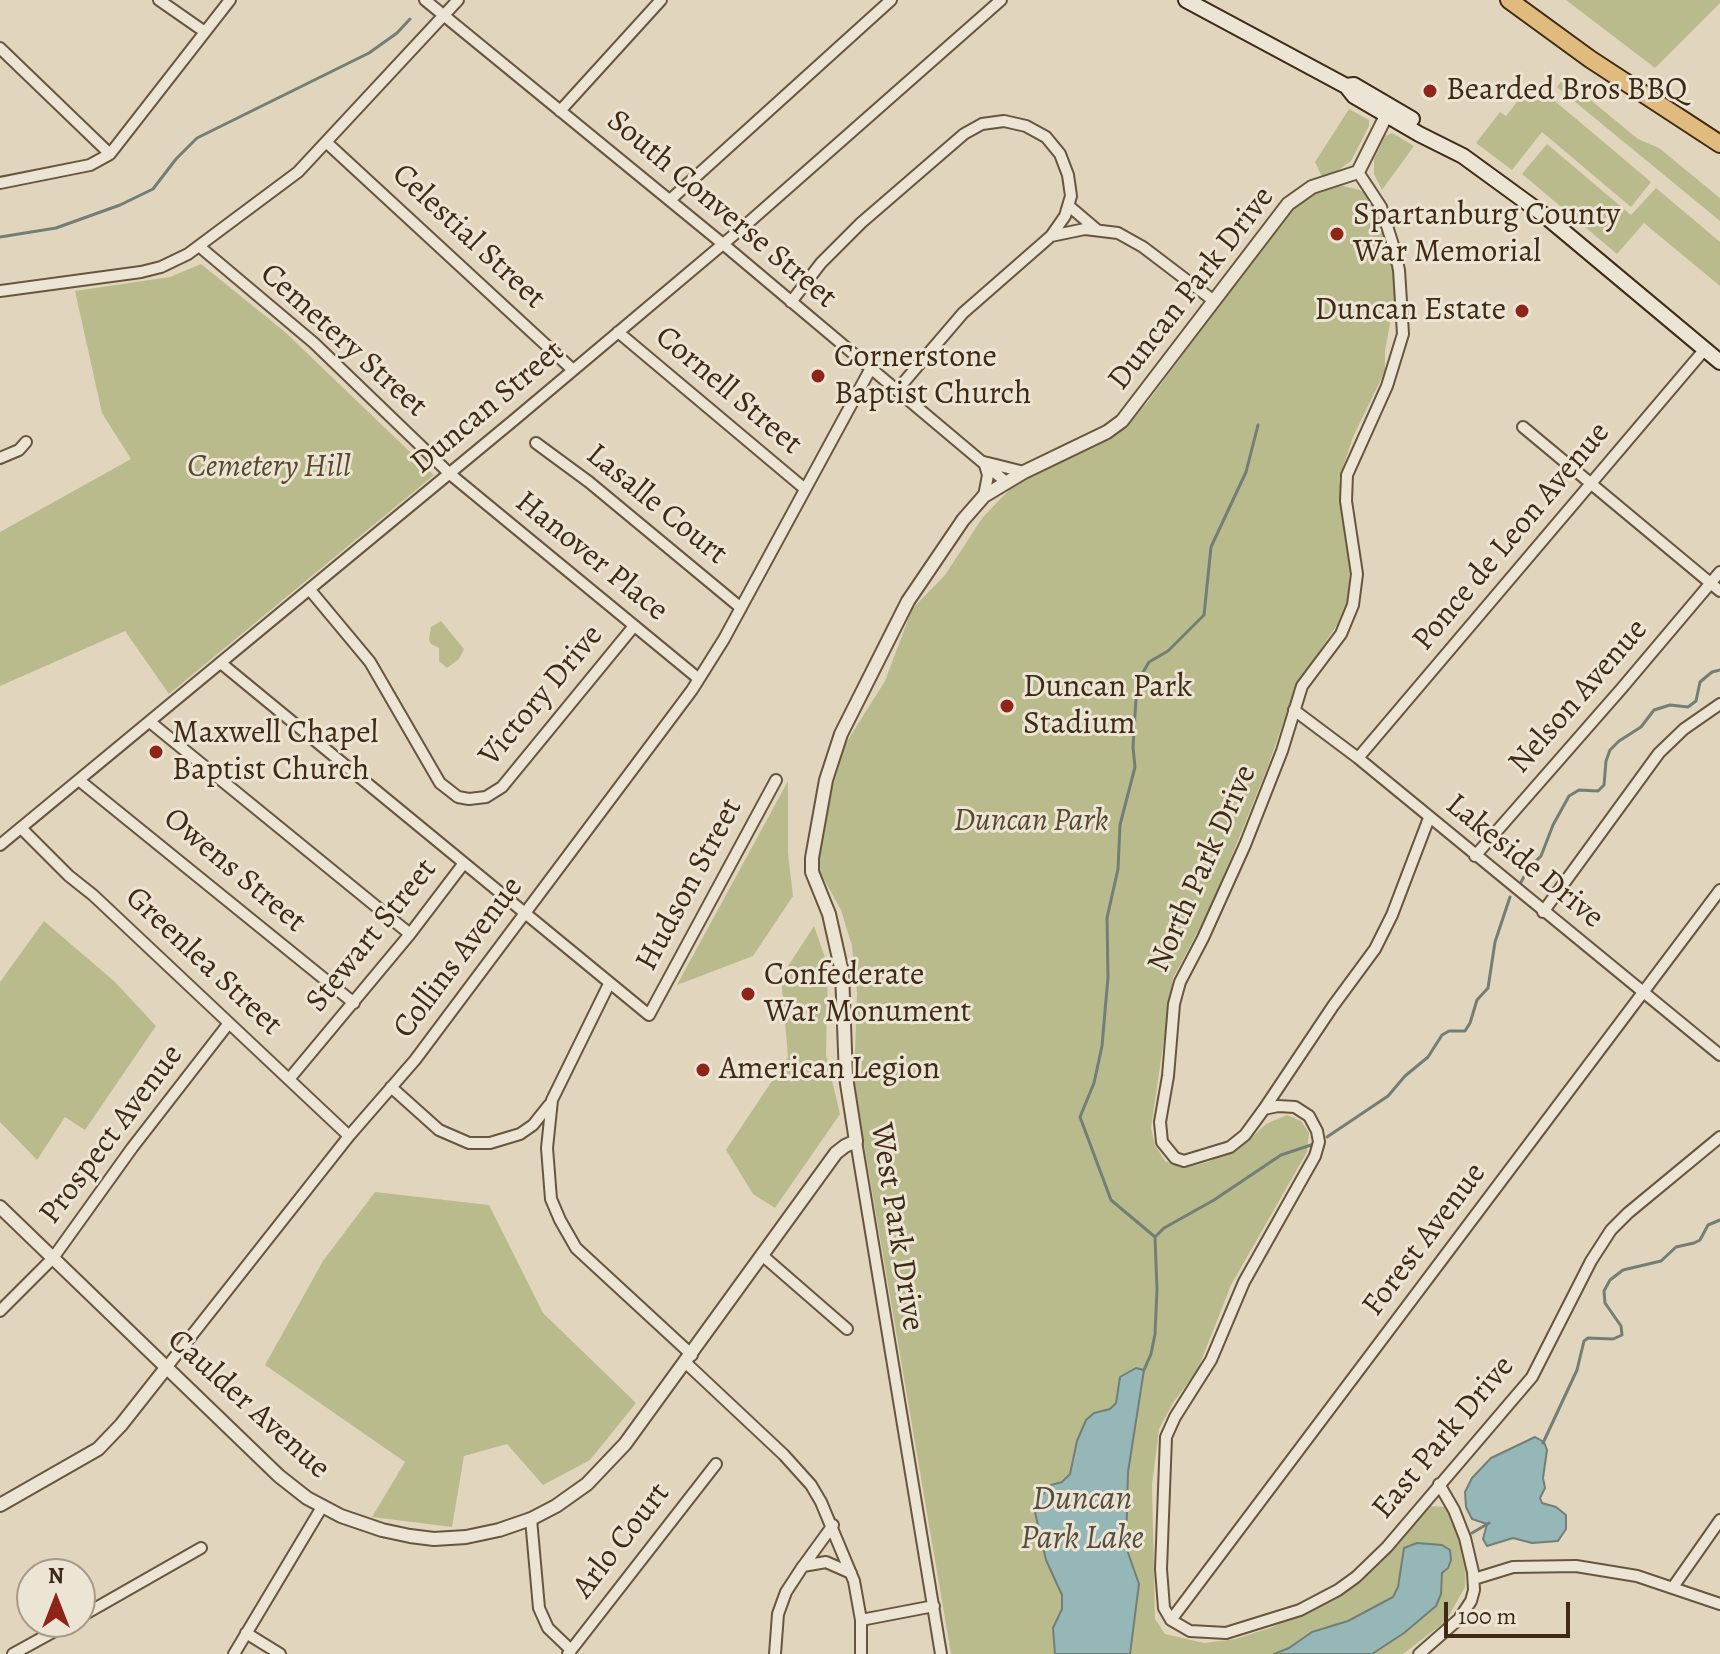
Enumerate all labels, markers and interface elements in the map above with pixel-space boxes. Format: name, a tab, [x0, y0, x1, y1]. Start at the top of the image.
place label: Bearded Bros BBQ	[1446, 72, 1687, 110]
marker: Bearded Bros BBQ	[1421, 82, 1439, 100]
street label: South Converse Street	[598, 103, 844, 317]
street label: Celestial Street	[383, 156, 553, 318]
street label: Duncan Park Drive	[1101, 180, 1283, 398]
place label: Spartanburg County War Memorial	[1353, 197, 1620, 272]
marker: Spartanburg County War Memorial	[1328, 225, 1346, 243]
street label: Cemetery Street	[252, 256, 434, 426]
place label: Duncan Estate	[1314, 292, 1506, 330]
marker: Duncan Estate	[1513, 302, 1531, 320]
street label: Cornell Street	[647, 318, 809, 464]
street label: Duncan Street	[404, 333, 572, 483]
place label: Cornerstone Baptist Church	[834, 339, 1031, 414]
marker: Cornerstone Baptist Church	[809, 367, 827, 385]
street label: Ponce de Leon Avenue	[1405, 415, 1619, 659]
street label: Lasalle Court	[578, 436, 734, 574]
park label: Cemetery Hill	[187, 449, 351, 487]
street label: Hanover Place	[507, 484, 675, 630]
street label: Nelson Avenue	[1501, 612, 1657, 782]
street label: Victory Drive	[472, 618, 612, 774]
place label: Duncan Park Stadium	[1023, 669, 1192, 744]
marker: Duncan Park Stadium	[998, 697, 1016, 715]
place label: Maxwell Chapel Baptist Church	[172, 715, 378, 790]
marker: Maxwell Chapel Baptist Church	[147, 743, 165, 761]
street label: North Park Drive	[1140, 759, 1266, 979]
street label: Lakeside Drive	[1437, 787, 1611, 937]
street label: Hudson Street	[628, 792, 752, 978]
street label: Owens Street	[155, 800, 313, 942]
park label: Duncan Park	[953, 803, 1109, 841]
street label: Stewart Street	[298, 851, 446, 1021]
street label: Collins Avenue	[386, 870, 532, 1046]
street label: Greenlea Street	[116, 879, 290, 1045]
place label: Confederate War Monument	[764, 957, 971, 1032]
marker: Confederate War Monument	[739, 985, 757, 1003]
street label: Prospect Avenue	[32, 1038, 192, 1232]
place label: American Legion	[719, 1051, 940, 1089]
marker: American Legion	[694, 1061, 712, 1079]
street label: West Park Drive	[861, 1120, 931, 1334]
street label: Forest Avenue	[1355, 1156, 1495, 1324]
street label: Caulder Avenue	[159, 1322, 337, 1488]
street label: East Park Drive	[1365, 1349, 1523, 1527]
street label: Arlo Court	[565, 1476, 679, 1606]
water label: Duncan Park Lake	[1020, 1481, 1144, 1560]
north arrow	[16, 1558, 96, 1638]
text: N	[48, 1561, 64, 1591]
scale bar	[1448, 1586, 1574, 1636]
text: 100 m	[1458, 1600, 1517, 1632]

